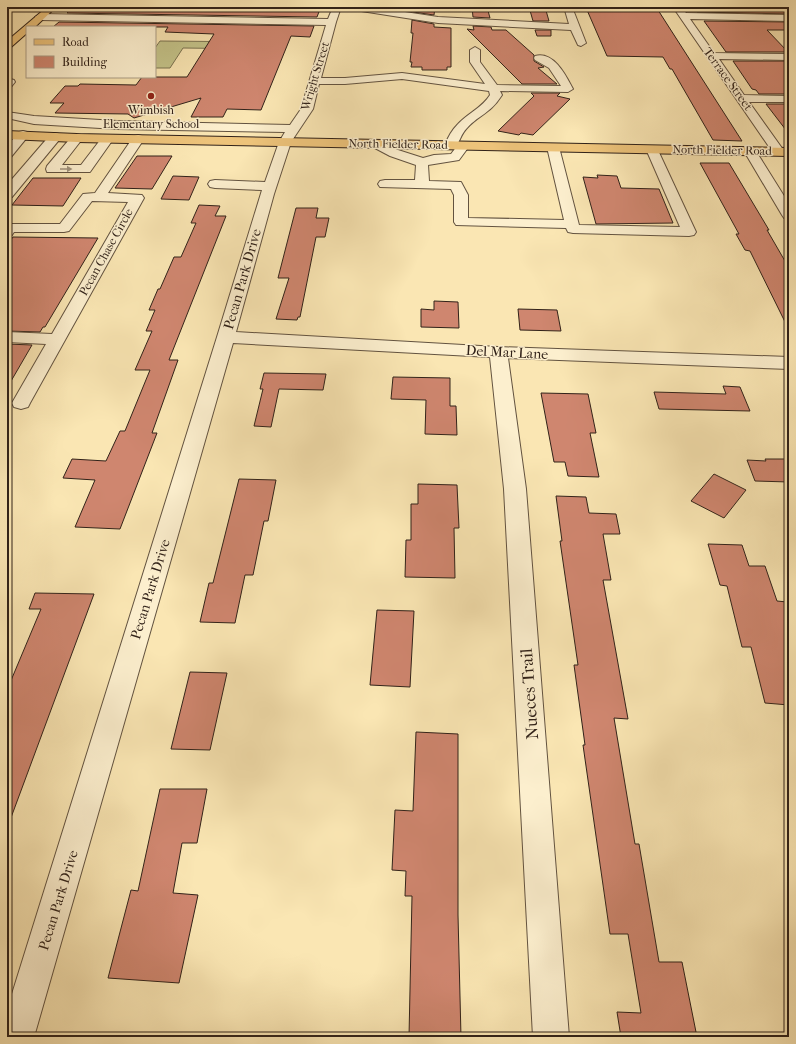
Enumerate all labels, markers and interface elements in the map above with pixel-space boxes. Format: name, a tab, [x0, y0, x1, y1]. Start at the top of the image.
legend	[26, 26, 156, 78]
text: Road	[62, 35, 89, 49]
street label: Wright Street	[298, 39, 332, 113]
street label: Terrace Street	[701, 45, 756, 114]
text: Building	[62, 55, 107, 69]
marker: Wimbish Elementary School	[146, 91, 156, 101]
place label: Wimbish Elementary School	[103, 103, 200, 131]
street label: North Fielder Road	[348, 136, 448, 152]
street label: North Fielder Road	[672, 142, 772, 158]
one-way arrow	[60, 166, 73, 172]
street label: Pecan Chase Circle	[76, 206, 136, 298]
street label: Pecan Park Drive	[220, 227, 265, 331]
street label: Del Mar Lane	[465, 342, 549, 363]
street label: Pecan Park Drive	[127, 537, 174, 641]
street label: Nueces Trail	[516, 647, 542, 740]
street label: Pecan Park Drive	[35, 848, 82, 952]

